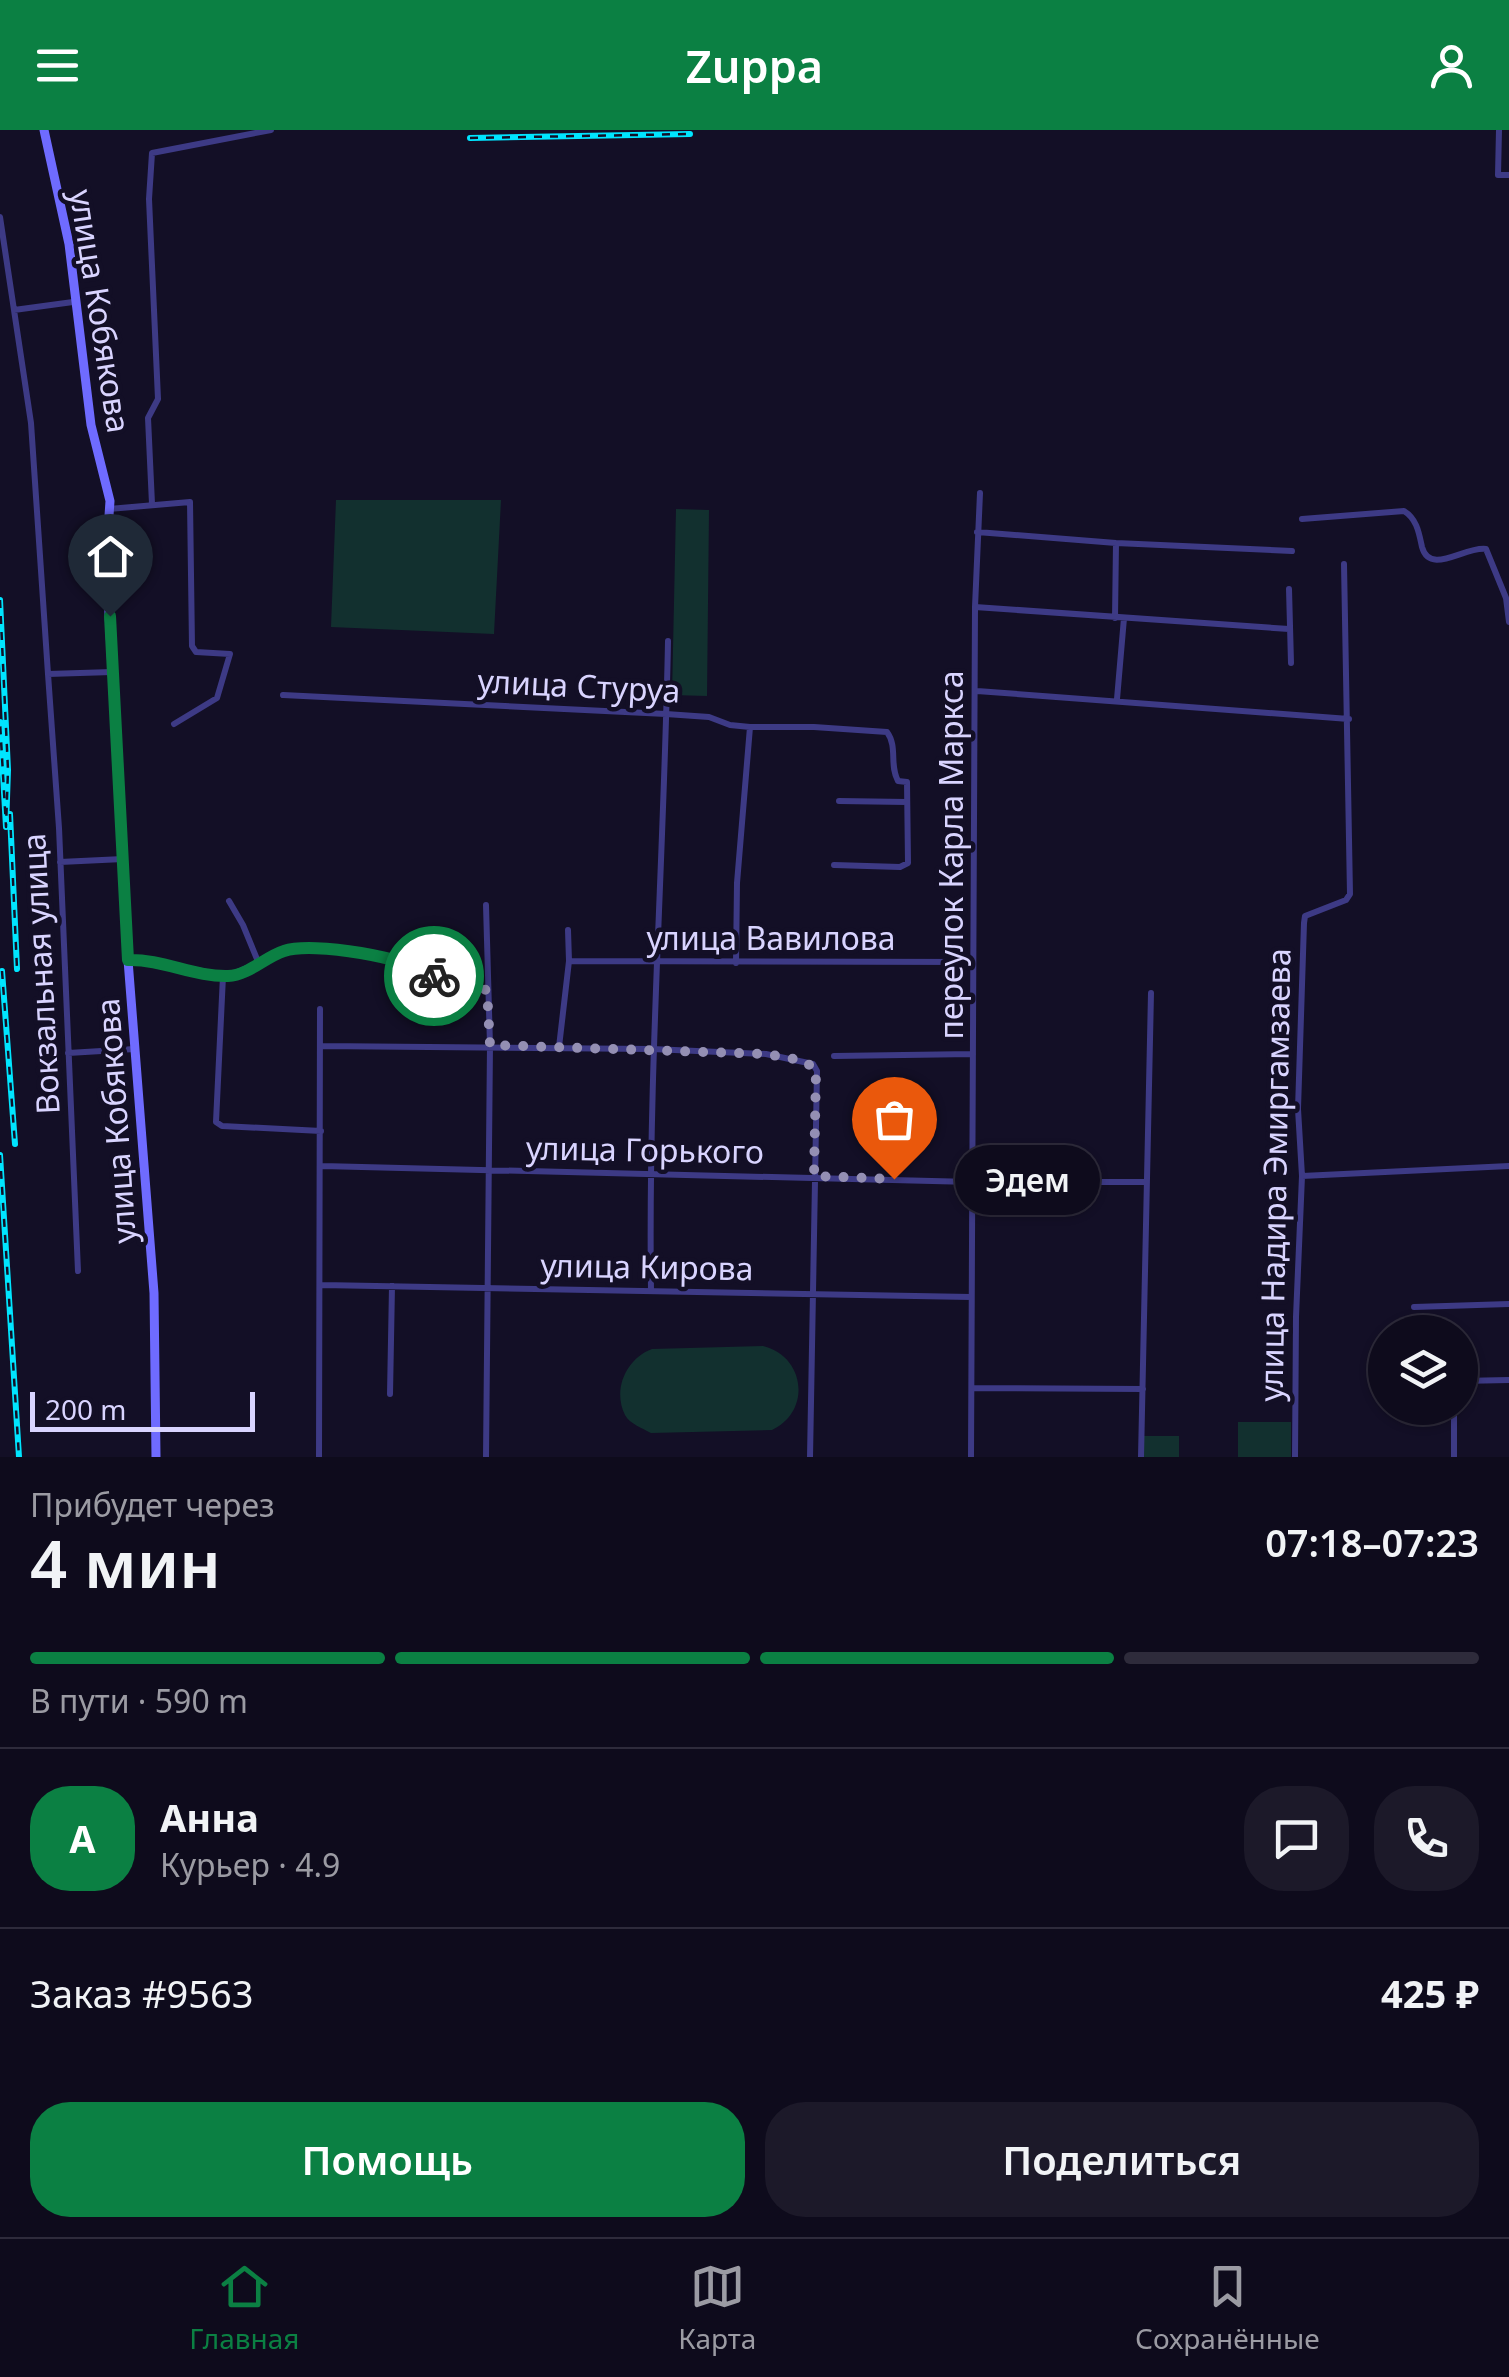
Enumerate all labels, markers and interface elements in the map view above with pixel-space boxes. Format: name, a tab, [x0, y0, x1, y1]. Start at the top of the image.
text: Zuppa	[686, 35, 823, 96]
icon: menu	[30, 38, 85, 93]
icon: person	[1424, 38, 1479, 93]
street label: улица Кобякова	[61, 186, 141, 436]
pin	[68, 514, 153, 617]
icon: home	[83, 529, 138, 584]
street label: улица Стуруа	[477, 658, 681, 712]
street label: переулок Карла Маркса	[929, 671, 972, 1039]
street label: Вокзальная улица	[11, 832, 69, 1116]
street label: улица Вавилова	[646, 916, 896, 959]
courier	[384, 926, 484, 1026]
street label: улица Надира Эмиргамзаева	[1249, 948, 1299, 1402]
icon: bike	[407, 949, 462, 1004]
street label: улица Кобякова	[85, 997, 145, 1245]
pin	[852, 1077, 937, 1180]
icon: bag	[867, 1092, 922, 1147]
street label: улица Горького	[526, 1125, 764, 1173]
callout: Эдем	[954, 1144, 1099, 1214]
text: Эдем	[985, 1158, 1070, 1201]
street label: улица Кирова	[540, 1243, 754, 1289]
map controls	[1368, 1315, 1478, 1425]
button: layers	[1368, 1315, 1478, 1425]
scale bar	[30, 1387, 255, 1432]
text: 200 m	[45, 1390, 127, 1428]
text: Прибудет через	[30, 1483, 275, 1526]
text: 07:18–07:23	[1265, 1516, 1479, 1568]
text: 4 мин	[30, 1519, 221, 1607]
text: В пути · 590 m	[30, 1679, 248, 1722]
button: chat	[1244, 1786, 1349, 1891]
button: phone	[1374, 1786, 1479, 1891]
text: Анна	[160, 1791, 259, 1843]
text: А	[69, 1812, 96, 1864]
text: Курьер · 4.9	[160, 1843, 340, 1886]
text: Заказ #9563	[30, 1967, 254, 2019]
text: 425 ₽	[1381, 1967, 1479, 2019]
button: Помощь	[30, 2102, 745, 2217]
button: Поделиться	[765, 2102, 1479, 2217]
tab: Главная	[189, 2259, 299, 2357]
tab: Карта	[678, 2259, 756, 2357]
tab: Сохранённые	[1135, 2259, 1320, 2357]

